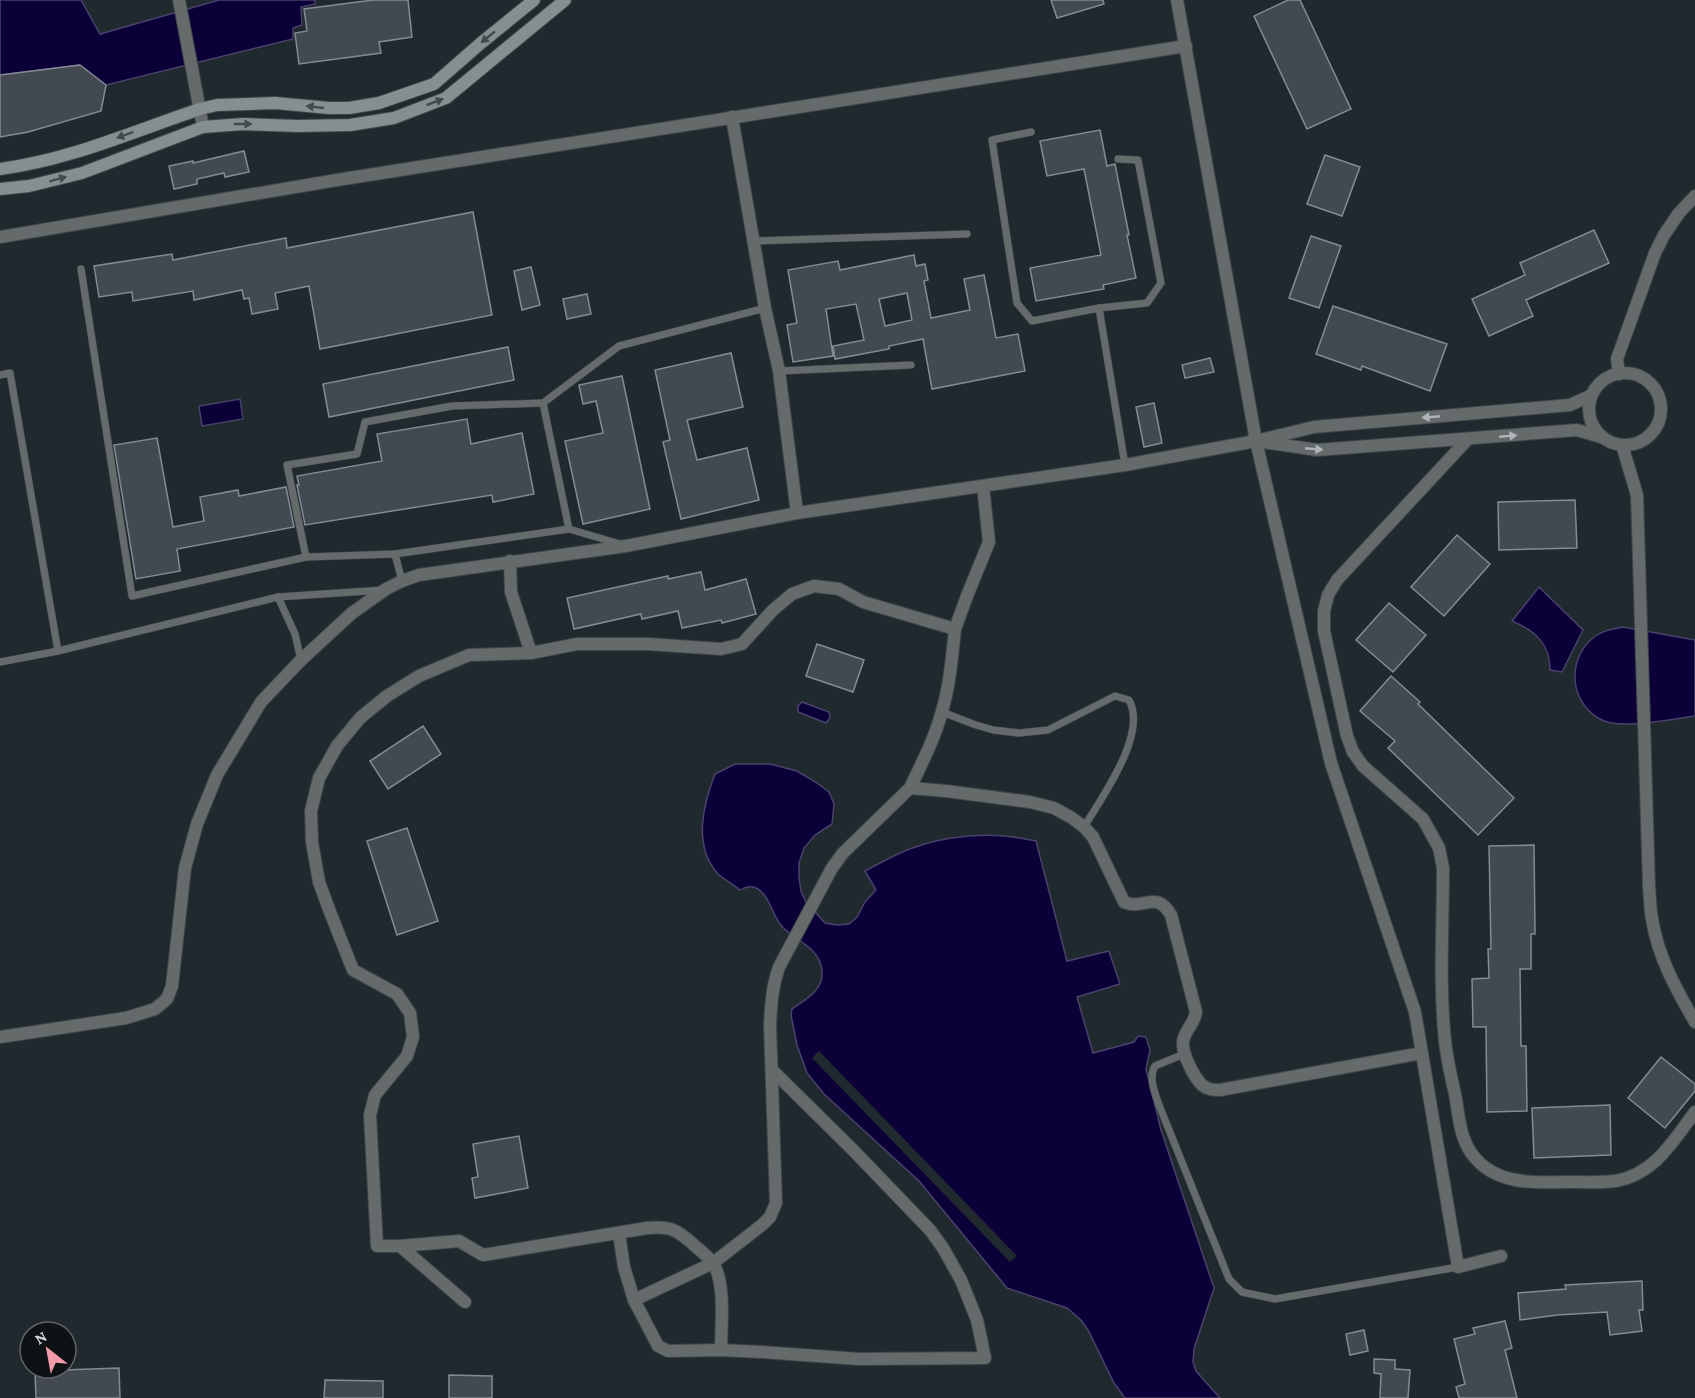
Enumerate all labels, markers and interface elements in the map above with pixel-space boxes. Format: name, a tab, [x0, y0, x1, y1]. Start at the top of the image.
one-way arrow	[480, 30, 496, 43]
one-way arrow	[426, 97, 444, 107]
one-way arrow	[305, 102, 324, 112]
one-way arrow	[234, 119, 253, 129]
one-way arrow	[116, 131, 134, 141]
one-way arrow	[48, 174, 67, 184]
one-way arrow	[1422, 412, 1441, 422]
one-way arrow	[1499, 431, 1518, 441]
one-way arrow	[1304, 444, 1323, 454]
north arrow	[18, 1320, 78, 1380]
text: N	[31, 1327, 50, 1348]

